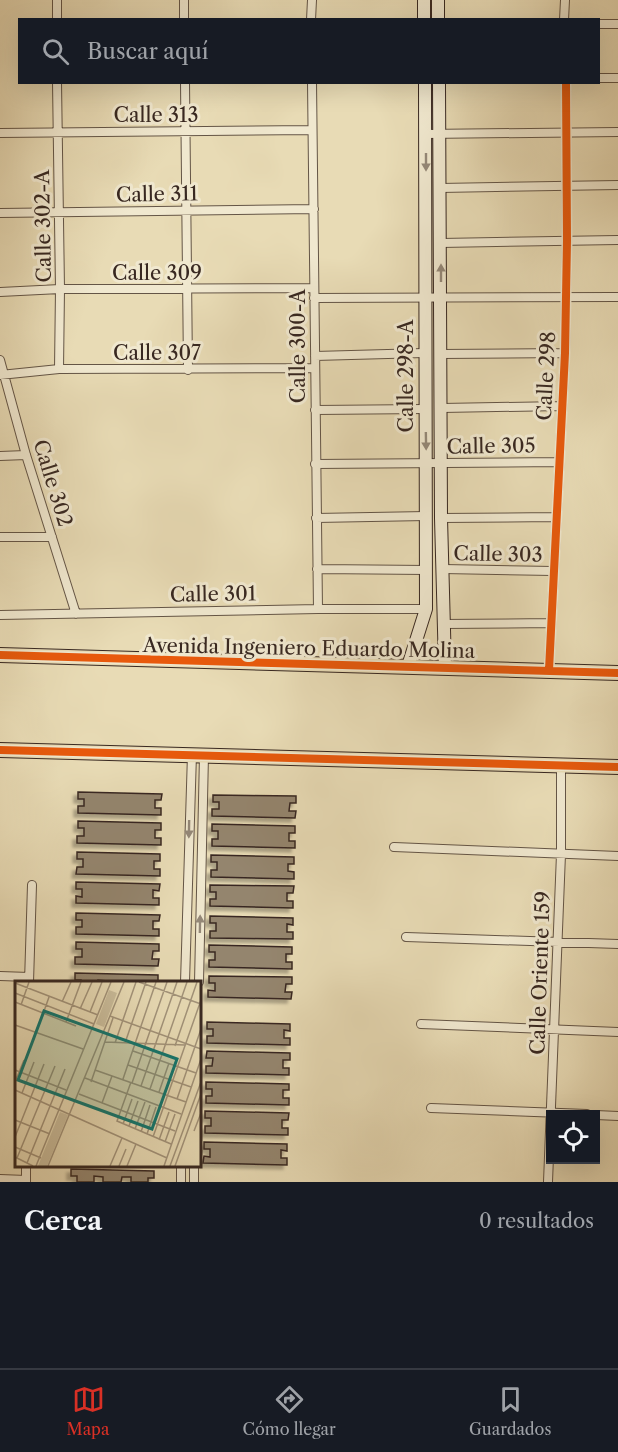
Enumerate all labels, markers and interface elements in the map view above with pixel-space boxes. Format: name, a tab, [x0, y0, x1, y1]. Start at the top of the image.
search box	[18, 18, 600, 84]
icon: search	[39, 35, 72, 68]
text: Buscar aquí	[87, 38, 209, 65]
street label: Calle 313	[114, 103, 198, 127]
one-way arrow	[421, 152, 430, 171]
street label: Calle 302-A	[30, 168, 56, 283]
street label: Calle 311	[116, 181, 199, 207]
street label: Calle 309	[112, 261, 202, 285]
one-way arrow	[436, 263, 446, 282]
street label: Calle 300-A	[286, 288, 310, 403]
street label: Calle 298-A	[394, 318, 418, 432]
street label: Calle 298	[532, 331, 560, 421]
street label: Calle 307	[113, 341, 201, 365]
one-way arrow	[421, 431, 430, 450]
street label: Calle 305	[446, 433, 536, 459]
street label: Calle 302	[28, 437, 78, 529]
street label: Calle 303	[453, 541, 543, 567]
street label: Calle 301	[170, 581, 257, 607]
street label: Avenida Ingeniero Eduardo Molina	[142, 633, 476, 663]
one-way arrow	[184, 819, 193, 838]
street label: Calle Oriente 159	[525, 891, 555, 1055]
one-way arrow	[196, 915, 205, 934]
inset map	[15, 981, 201, 1167]
map controls	[546, 1110, 600, 1164]
button: locate	[546, 1110, 600, 1164]
text: Cerca	[24, 1205, 102, 1237]
text: 0 resultados	[479, 1209, 594, 1233]
tab: Mapa	[67, 1383, 109, 1439]
tab: Cómo llegar	[243, 1383, 336, 1439]
tab: Guardados	[469, 1383, 551, 1439]

